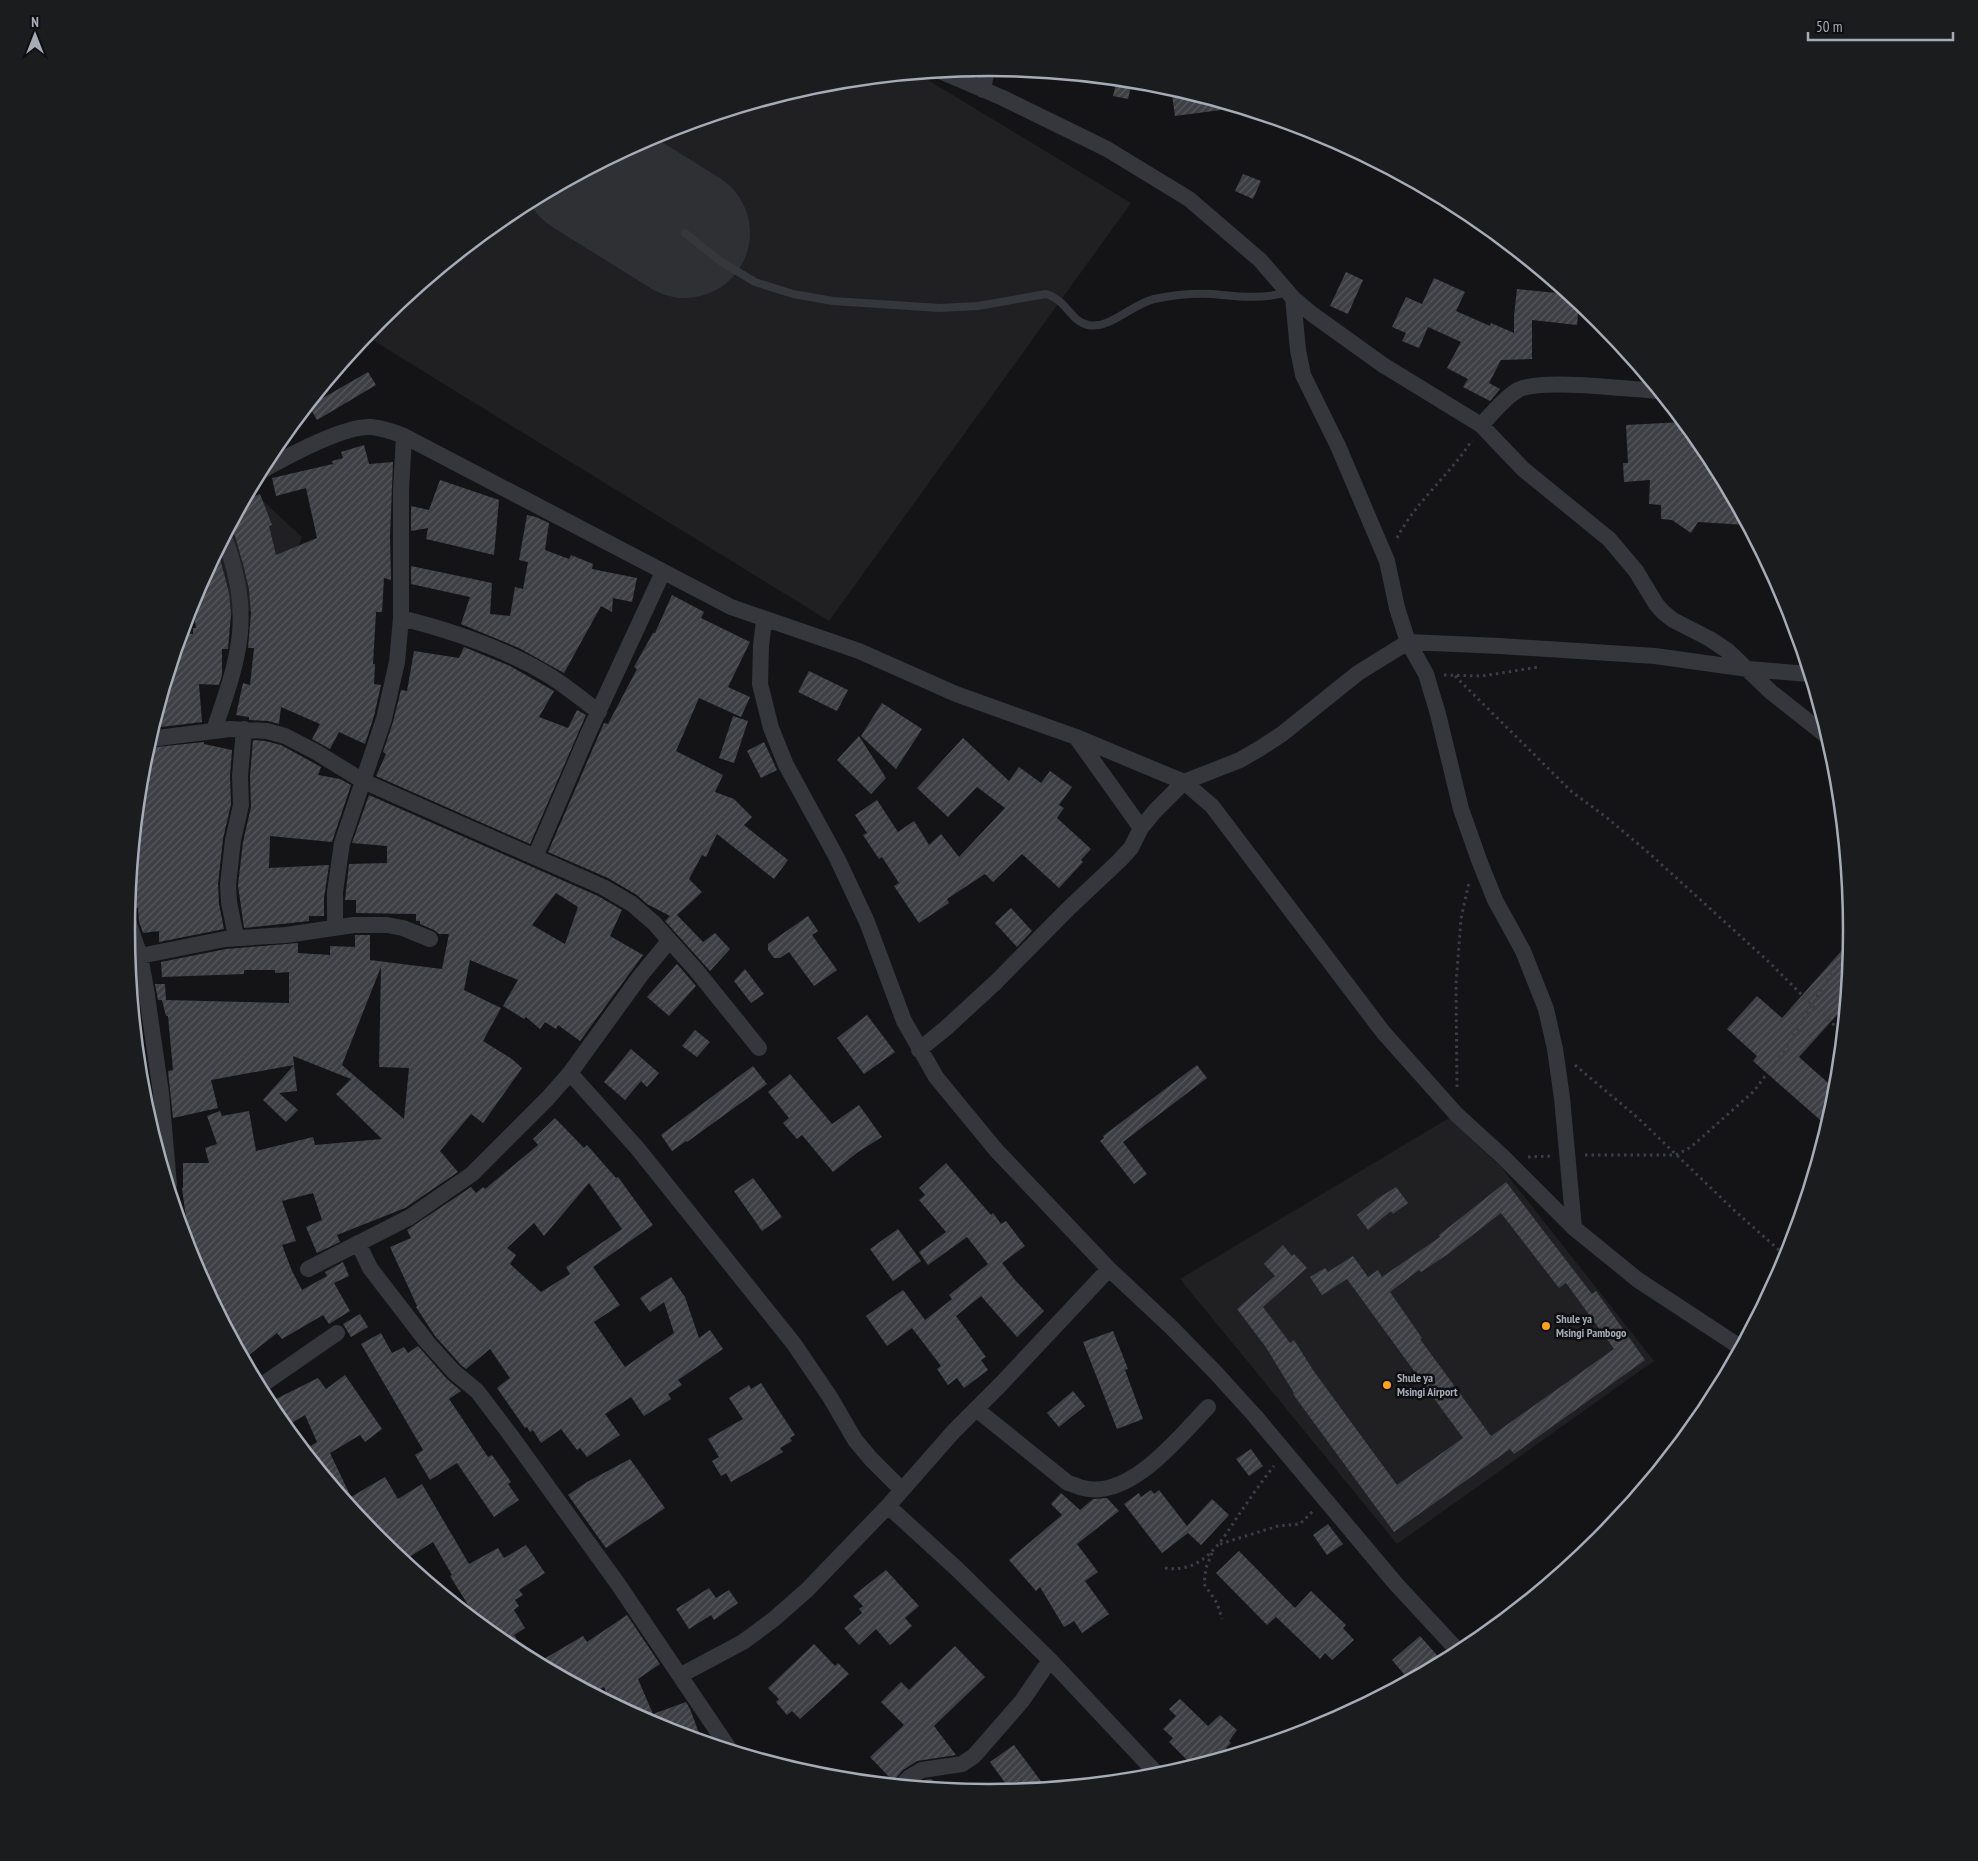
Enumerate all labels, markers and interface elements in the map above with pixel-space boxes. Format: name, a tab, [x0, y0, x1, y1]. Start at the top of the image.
north arrow	[10, 10, 60, 60]
scale bar	[1808, 10, 1953, 42]
text: N	[31, 13, 39, 31]
text: 50 m	[1816, 17, 1842, 36]
place label: Shule ya Msingi Pambogo	[1556, 1311, 1627, 1340]
marker: Shule ya Msingi Pambogo	[1540, 1320, 1552, 1332]
place label: Shule ya Msingi Airport	[1397, 1370, 1458, 1399]
marker: Shule ya Msingi Airport	[1381, 1379, 1393, 1391]

